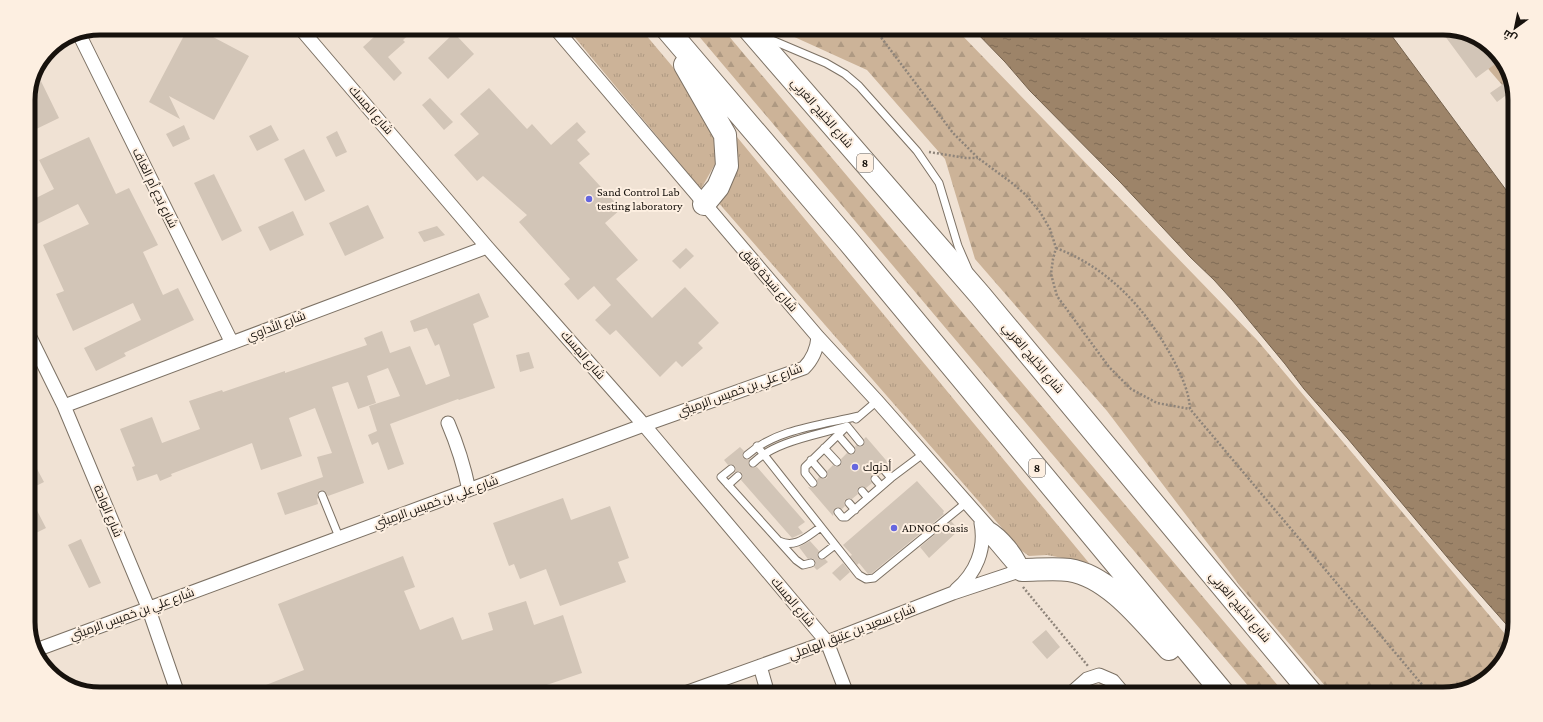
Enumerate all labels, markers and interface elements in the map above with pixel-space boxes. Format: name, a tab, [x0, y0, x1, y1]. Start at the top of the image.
north arrow	[1495, 8, 1535, 48]
text: ش	[1500, 27, 1519, 45]
street label: شارع الخَلِيج العَربِي	[786, 75, 856, 153]
street label: شارع المِسك	[345, 83, 396, 138]
street label: شارع بَدع أم الغاف	[129, 145, 181, 231]
road number: 8	[857, 154, 873, 172]
place label: Sand Control Lab testing laboratory	[597, 185, 683, 213]
marker: Sand Control Lab testing laboratory	[584, 194, 594, 204]
street label: شارع سَبخة وَثِيق	[737, 245, 800, 315]
street label: شارع النَّداوِي	[244, 308, 309, 347]
street label: شارع الخَلِيج العَربِي	[997, 320, 1067, 398]
street label: شارع المِسك	[557, 328, 608, 383]
street label: شارع علي بن خميس الرميثي	[676, 361, 805, 422]
place label: أدنوك	[863, 459, 892, 474]
road number: 8	[1029, 459, 1045, 477]
marker: أدنوك	[850, 462, 860, 472]
street label: شارع علي بن خميس الرميثي	[372, 473, 501, 534]
street label: شارع الواحة	[90, 483, 125, 540]
place label: ADNOC Oasis	[902, 521, 969, 535]
marker: ADNOC Oasis	[889, 523, 899, 533]
street label: شارع الخَلِيج العَربِي	[1204, 569, 1274, 647]
street label: شارع المِسك	[768, 574, 818, 630]
street label: شارع علي بن خميس الرميثي	[68, 585, 197, 646]
street label: شارع سعيد بن عتيق الهاملي	[787, 601, 918, 665]

